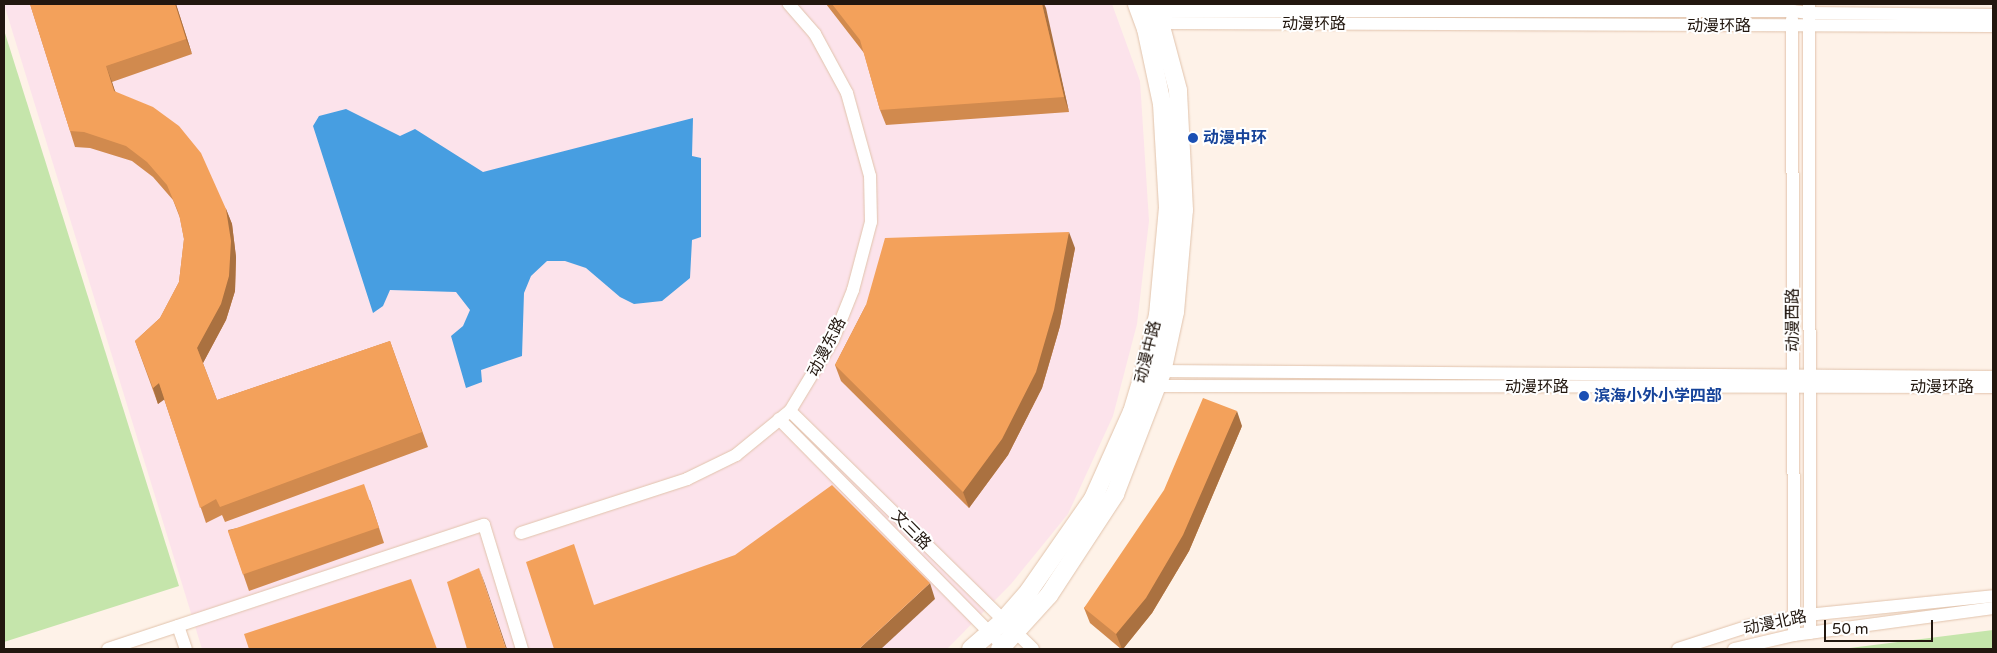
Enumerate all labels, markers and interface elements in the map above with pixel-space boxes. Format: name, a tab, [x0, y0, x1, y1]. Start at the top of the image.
street label: 动漫环路	[1282, 14, 1346, 34]
street label: 动漫环路	[1687, 16, 1751, 36]
place label: 动漫中环	[1203, 128, 1267, 148]
marker: 动漫中环	[1187, 132, 1199, 144]
street label: 动漫西路	[1783, 288, 1803, 352]
street label: 动漫东路	[804, 314, 850, 380]
street label: 动漫中路	[1131, 319, 1165, 385]
street label: 动漫环路	[1505, 377, 1569, 397]
street label: 动漫环路	[1910, 377, 1974, 397]
place label: 滨海小外小学四部	[1594, 386, 1722, 406]
marker: 滨海小外小学四部	[1578, 390, 1590, 402]
street label: 文三路	[887, 506, 935, 554]
street label: 动漫北路	[1742, 607, 1808, 639]
scale bar	[1827, 610, 1936, 642]
text: 50 m	[1832, 620, 1869, 638]

